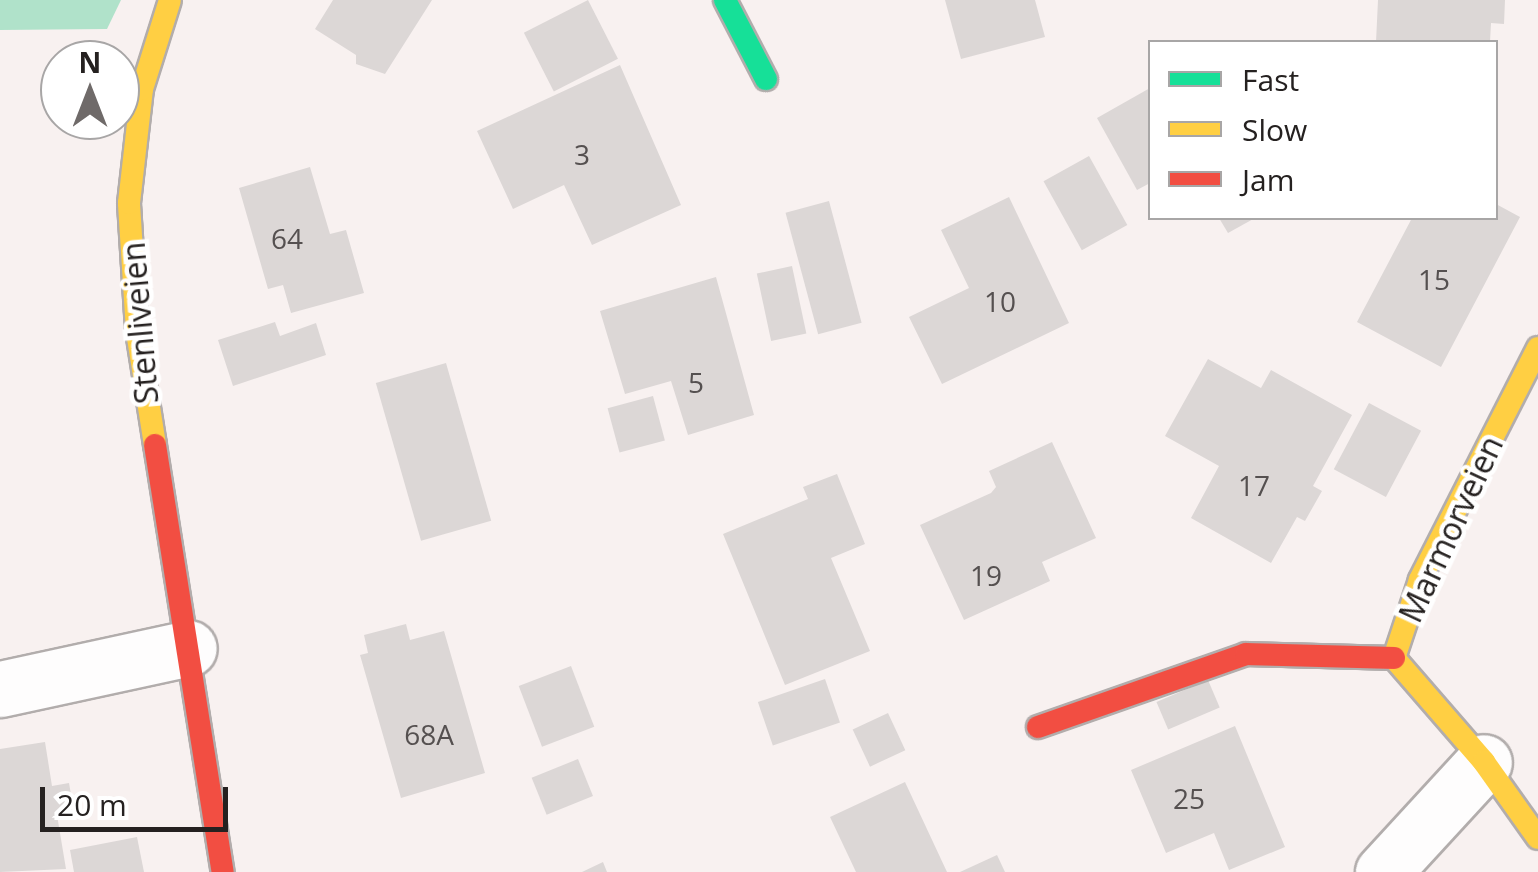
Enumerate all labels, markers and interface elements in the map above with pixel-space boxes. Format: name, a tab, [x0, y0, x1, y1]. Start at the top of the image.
north arrow	[40, 40, 140, 140]
legend	[1148, 40, 1498, 220]
text: N	[79, 43, 101, 81]
text: Fast	[1242, 59, 1299, 100]
text: Slow	[1242, 109, 1307, 150]
house number: 3	[574, 137, 590, 171]
text: Jam	[1242, 159, 1295, 200]
house number: 64	[271, 221, 303, 255]
street label: Stenliveien	[114, 240, 166, 406]
house number: 15	[1418, 262, 1450, 296]
house number: 10	[984, 284, 1016, 318]
house number: 5	[688, 365, 704, 399]
street label: Marmorveien	[1391, 430, 1511, 628]
house number: 17	[1238, 468, 1270, 502]
house number: 19	[970, 558, 1002, 592]
house number: 68A	[404, 717, 454, 751]
scale bar	[45, 767, 232, 829]
house number: 25	[1173, 781, 1205, 815]
text: 20 m	[57, 784, 127, 825]

